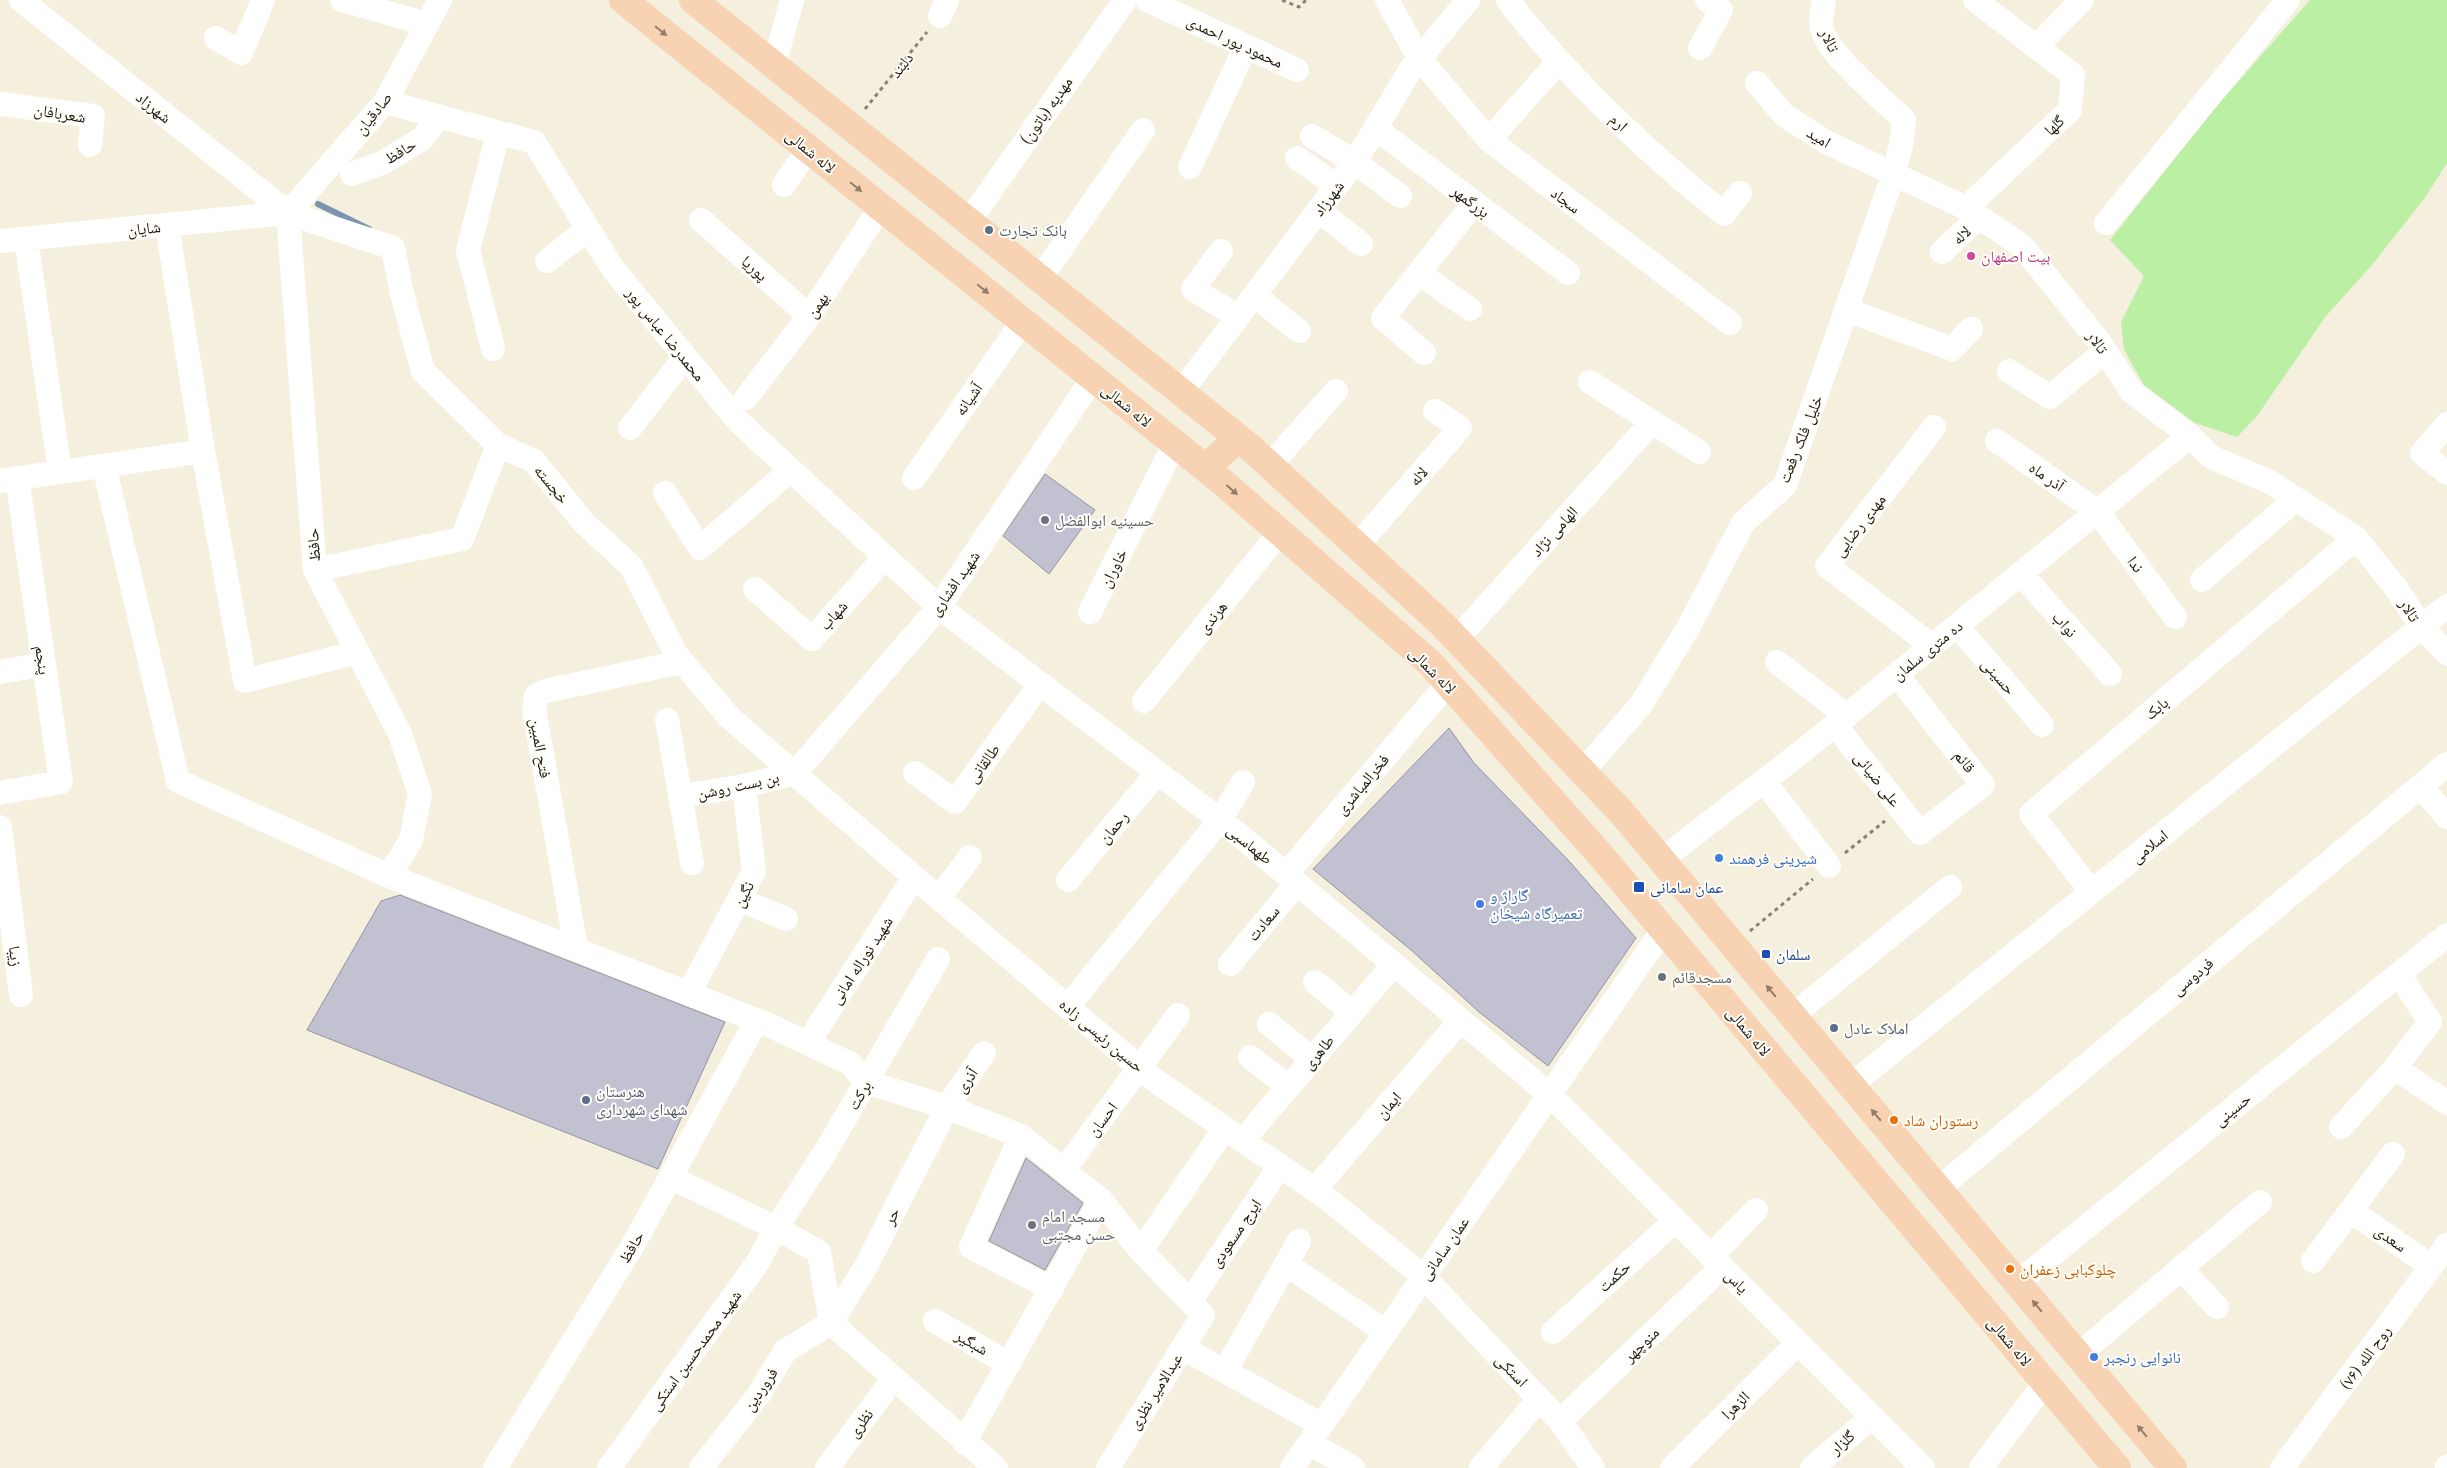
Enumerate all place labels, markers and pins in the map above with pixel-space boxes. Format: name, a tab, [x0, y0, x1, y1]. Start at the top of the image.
place label: بانک تجارت	[999, 219, 1067, 240]
marker: بانک تجارت	[983, 224, 995, 236]
place label: بيت اصفهان	[1981, 245, 2050, 267]
marker: بيت اصفهان	[1965, 250, 1977, 262]
place label: حسینیه ابوالفضل	[1055, 509, 1154, 531]
marker: حسینیه ابوالفضل	[1039, 514, 1051, 526]
place label: شیرینی فرهمند	[1729, 847, 1817, 869]
marker: شیرینی فرهمند	[1713, 852, 1725, 864]
place label: عمان سامانی	[1650, 876, 1723, 898]
marker: عمان سامانی	[1632, 880, 1646, 894]
place label: گاراژ و تعمیرگاه شیخان	[1490, 884, 1583, 924]
marker: گاراژ و تعمیرگاه شیخان	[1474, 898, 1486, 910]
place label: سلمان	[1776, 943, 1810, 965]
marker: سلمان	[1760, 948, 1772, 960]
place label: مسجدقائم	[1672, 966, 1732, 988]
marker: مسجدقائم	[1656, 971, 1668, 983]
place label: املاک عادل	[1844, 1017, 1909, 1039]
marker: املاک عادل	[1828, 1022, 1840, 1034]
place label: هنرستان شهدای شهرداری	[596, 1080, 687, 1120]
marker: هنرستان شهدای شهرداری	[580, 1094, 592, 1106]
place label: رستوران شاد	[1904, 1109, 1979, 1131]
marker: رستوران شاد	[1888, 1114, 1900, 1126]
place label: مسجد امام حسن مجتبی	[1042, 1205, 1116, 1245]
marker: مسجد امام حسن مجتبی	[1026, 1219, 1038, 1231]
place label: چلوکبابی زعفران	[2020, 1258, 2116, 1280]
marker: چلوکبابی زعفران	[2004, 1263, 2016, 1275]
place label: نانوایی رنجبر	[2103, 1346, 2181, 1368]
marker: نانوایی رنجبر	[2088, 1351, 2100, 1363]

